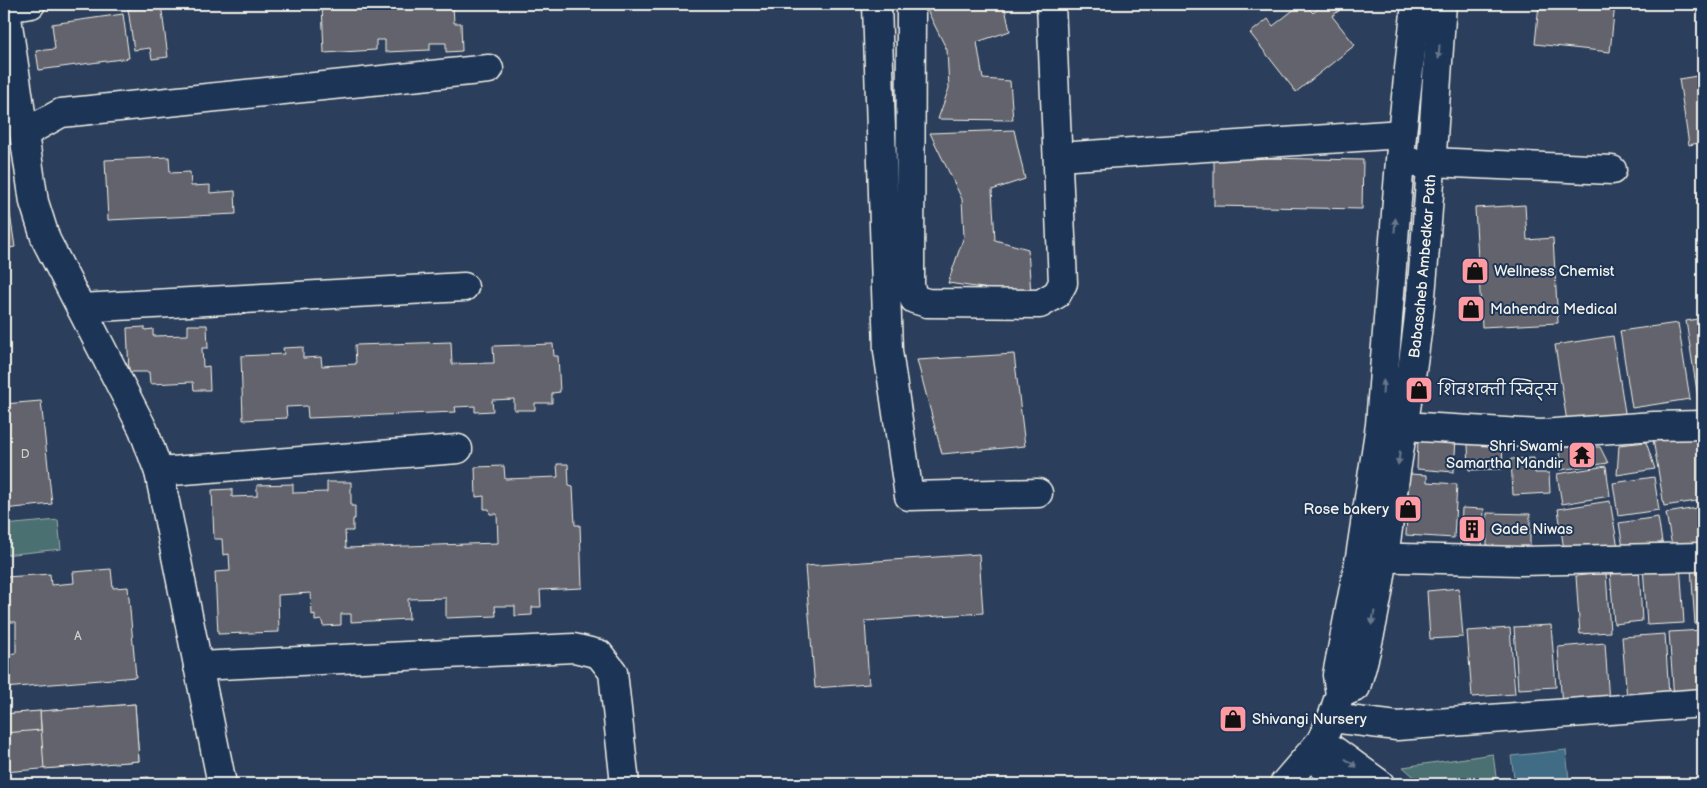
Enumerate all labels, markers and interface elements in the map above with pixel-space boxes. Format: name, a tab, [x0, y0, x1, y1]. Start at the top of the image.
one-way arrow	[1435, 45, 1443, 61]
street label: Babasaheb Ambedkar Path	[1404, 174, 1440, 359]
one-way arrow	[1392, 217, 1400, 233]
shop icon: Wellness Chemist	[1460, 256, 1490, 286]
place label: Wellness Chemist	[1494, 262, 1615, 281]
shop icon: Mahendra Medical	[1456, 294, 1486, 324]
place label: Mahendra Medical	[1490, 300, 1617, 319]
shop icon: शिवशक्ती स्विट्स	[1404, 375, 1434, 405]
place label: शिवशक्ती स्विट्स	[1437, 378, 1558, 401]
one-way arrow	[1379, 379, 1387, 395]
place label: Shri Swami Samartha Mandir	[1446, 437, 1564, 473]
temple icon: Shri Swami Samartha Mandir	[1567, 440, 1597, 470]
house number: D	[21, 447, 30, 462]
one-way arrow	[1394, 450, 1402, 466]
shop icon: Rose bakery	[1393, 494, 1423, 524]
place label: Rose bakery	[1304, 500, 1389, 519]
building icon: Gade Niwas	[1457, 514, 1487, 544]
place label: Gade Niwas	[1491, 520, 1574, 539]
one-way arrow	[1368, 610, 1376, 626]
house number: A	[74, 629, 82, 644]
shop icon: Shivangi Nursery	[1218, 704, 1248, 734]
place label: Shivangi Nursery	[1252, 710, 1367, 729]
one-way arrow	[1344, 757, 1357, 767]

